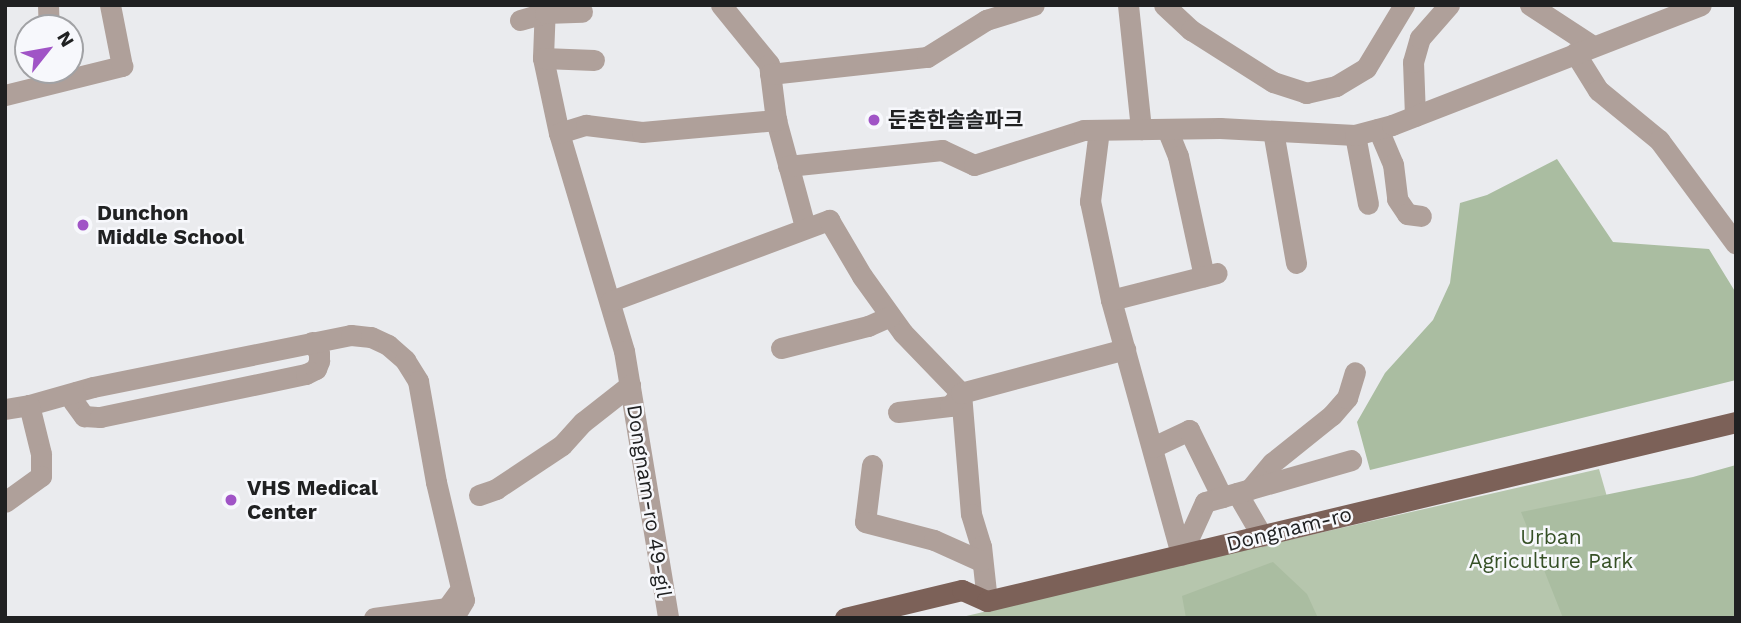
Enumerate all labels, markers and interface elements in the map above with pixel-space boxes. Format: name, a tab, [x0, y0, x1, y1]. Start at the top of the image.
north arrow	[14, 14, 84, 84]
text: N	[52, 27, 79, 51]
place label: 둔촌한솔솔파크	[888, 107, 1023, 133]
marker: 둔촌한솔솔파크	[866, 112, 882, 128]
place label: Dunchon Middle School	[97, 200, 244, 250]
marker: Dunchon Middle School	[75, 217, 91, 233]
street label: Dongnam-ro 49-gil	[621, 403, 677, 599]
place label: VHS Medical Center	[247, 475, 378, 525]
marker: VHS Medical Center	[221, 490, 241, 510]
street label: Dongnam-ro	[1224, 501, 1354, 557]
park label: Urban Agriculture Park	[1469, 524, 1633, 574]

